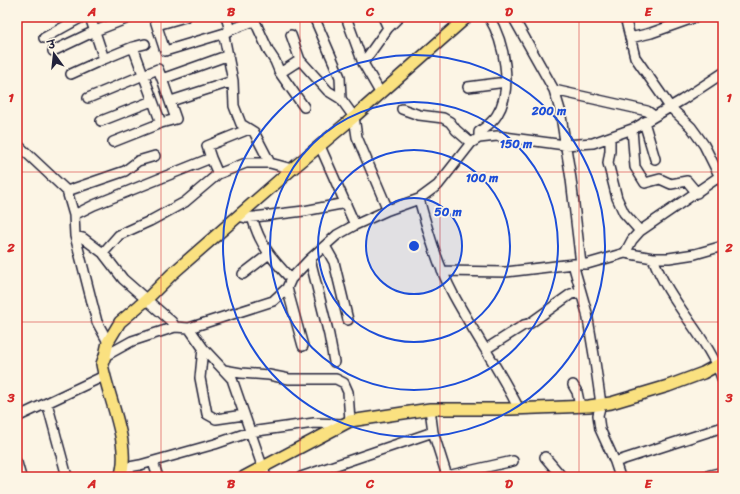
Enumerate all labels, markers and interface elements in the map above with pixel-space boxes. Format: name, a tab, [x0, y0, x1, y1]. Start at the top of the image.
text: A	[87, 0, 96, 23]
text: B	[227, 0, 236, 23]
text: C	[365, 0, 375, 23]
text: D	[505, 0, 513, 23]
text: E	[644, 0, 653, 23]
north arrow	[34, 34, 74, 74]
text: उ	[45, 34, 59, 55]
text: 1	[8, 86, 14, 109]
text: 1	[726, 86, 732, 109]
text: 200 m	[531, 100, 567, 122]
text: 150 m	[500, 133, 533, 155]
text: 100 m	[466, 167, 499, 189]
text: 50 m	[434, 201, 462, 223]
text: 2	[6, 236, 15, 259]
text: 2	[724, 236, 733, 259]
centre of rings	[407, 239, 421, 253]
text: 3	[6, 386, 15, 409]
text: 3	[724, 386, 733, 409]
text: A	[87, 472, 96, 494]
text: B	[227, 472, 236, 494]
text: C	[365, 472, 375, 494]
text: D	[505, 472, 513, 494]
text: E	[644, 472, 653, 494]

